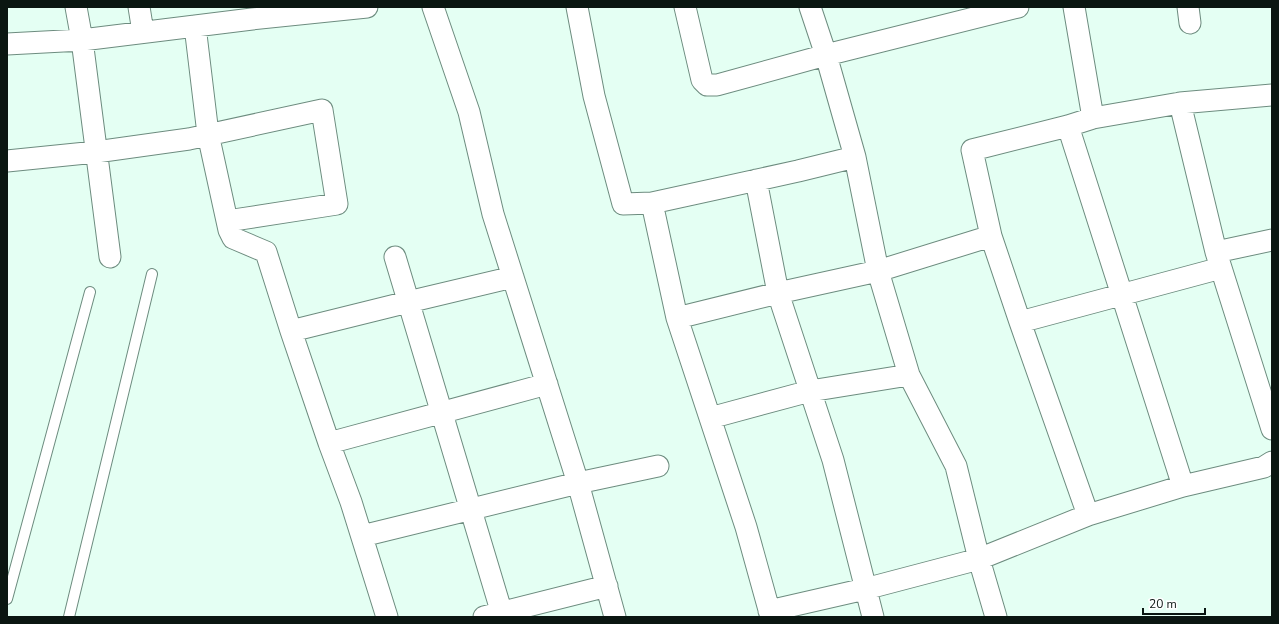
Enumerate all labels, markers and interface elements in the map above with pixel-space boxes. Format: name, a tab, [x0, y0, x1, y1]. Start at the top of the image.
scale bar	[1143, 590, 1205, 616]
text: 20 m	[1149, 596, 1177, 612]

